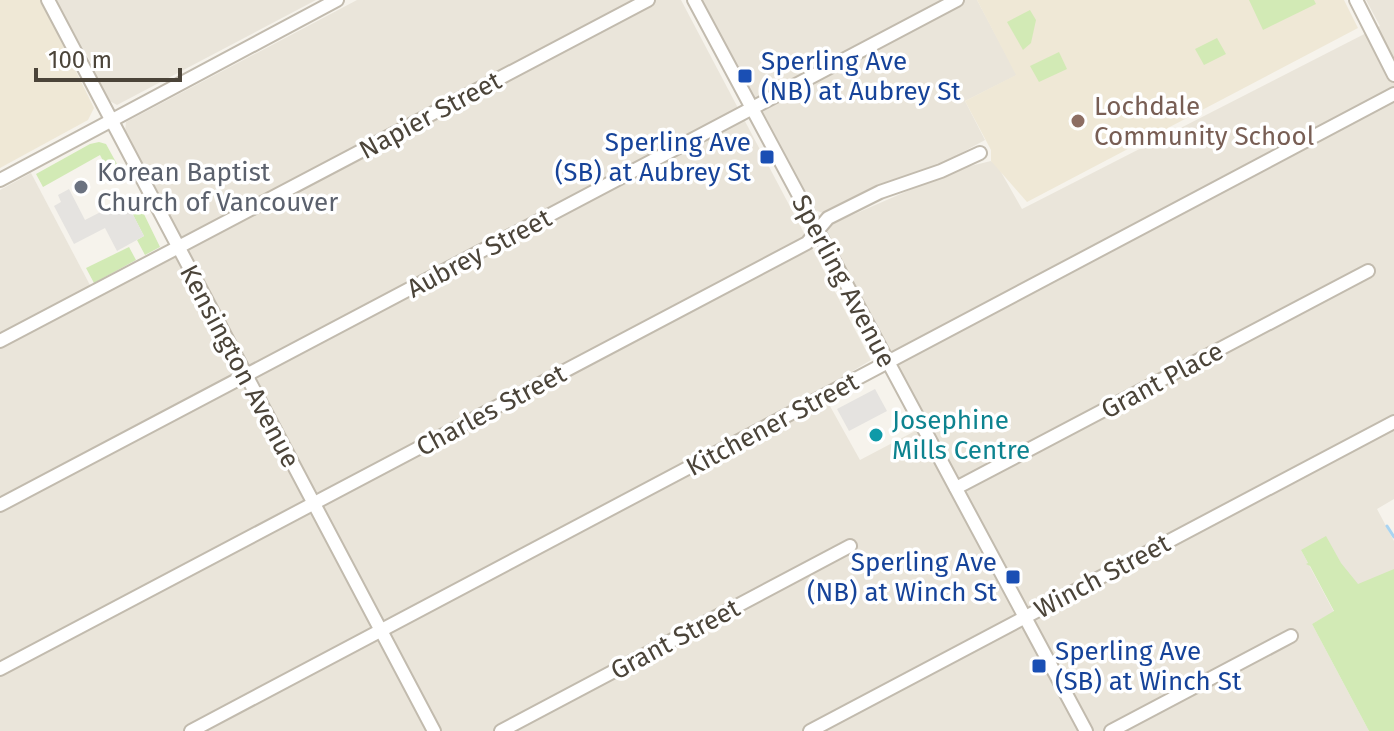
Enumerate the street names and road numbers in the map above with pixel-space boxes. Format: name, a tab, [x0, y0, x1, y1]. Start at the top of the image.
street label: Napier Street	[354, 65, 507, 166]
street label: Sperling Avenue	[785, 190, 902, 373]
street label: Aubrey Street	[402, 202, 557, 304]
street label: Kensington Avenue	[173, 260, 306, 473]
street label: Grant Place	[1096, 335, 1229, 426]
street label: Charles Street	[411, 358, 572, 463]
street label: Kitchener Street	[681, 366, 864, 483]
street label: Winch Street	[1029, 527, 1176, 625]
street label: Grant Street	[605, 592, 746, 686]

